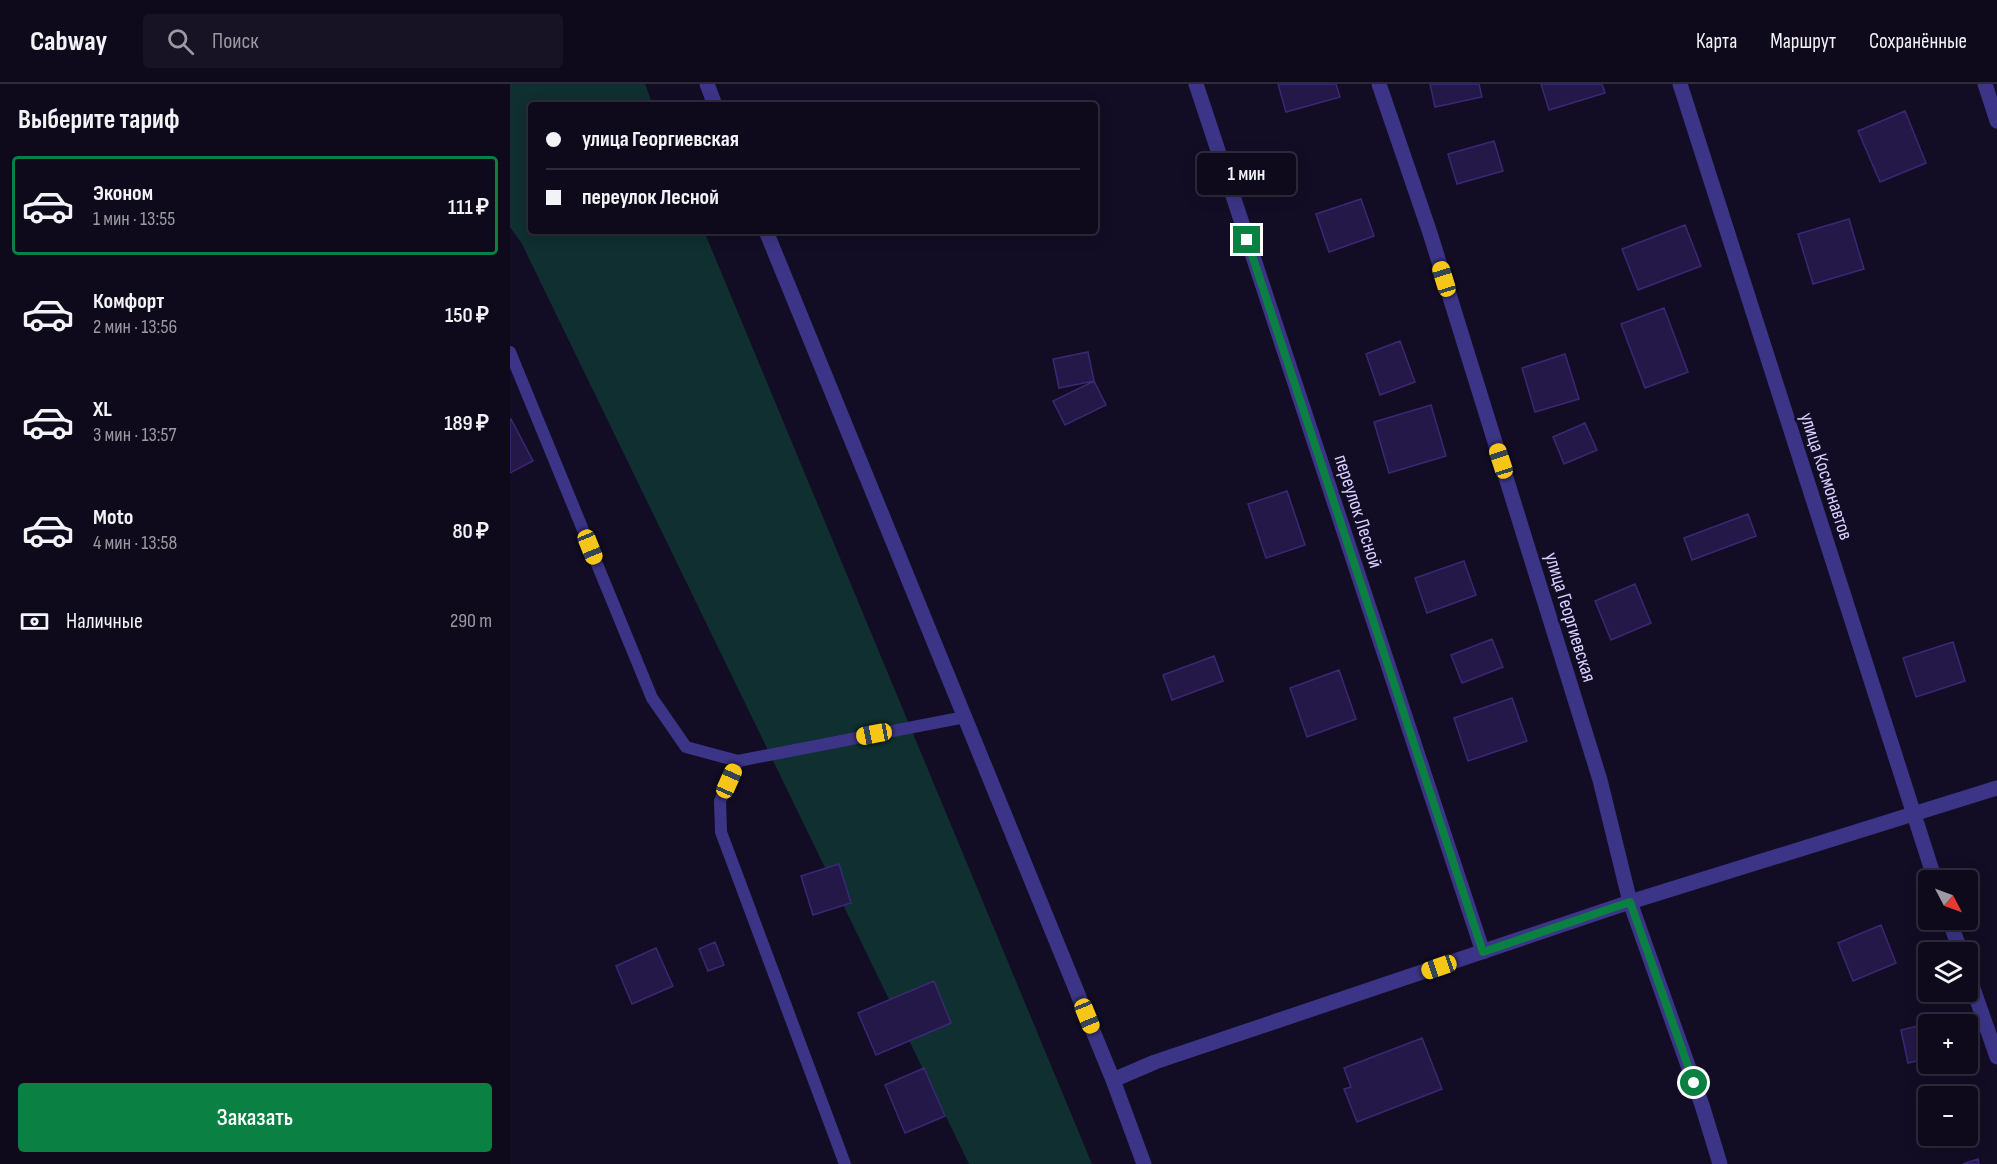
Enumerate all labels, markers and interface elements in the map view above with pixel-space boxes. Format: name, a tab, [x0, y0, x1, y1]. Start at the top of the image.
search box	[143, 14, 563, 68]
text: Cabway	[30, 25, 107, 58]
icon: search	[164, 25, 197, 58]
text: Поиск	[212, 28, 259, 55]
text: Карта	[1696, 29, 1737, 54]
text: Маршрут	[1770, 29, 1836, 54]
text: Сохранённые	[1869, 29, 1967, 54]
text: Выберите тариф	[18, 104, 180, 136]
text: улица Георгиевская	[582, 126, 739, 153]
callout: 1 мин	[1198, 153, 1296, 195]
text: 1 мин	[1228, 162, 1265, 186]
icon: car	[21, 179, 75, 233]
text: Эконом	[93, 180, 153, 207]
text: переулок Лесной	[582, 184, 719, 211]
text: 111 ₽	[448, 194, 489, 221]
text: 1 мин · 13:55	[93, 207, 175, 231]
route end	[1233, 226, 1260, 253]
car	[1430, 259, 1458, 299]
icon: car	[21, 287, 75, 341]
text: Комфорт	[93, 288, 164, 315]
text: 150 ₽	[445, 302, 489, 329]
text: 2 мин · 13:56	[93, 315, 177, 339]
icon: car	[21, 395, 75, 449]
text: XL	[93, 396, 112, 423]
text: 189 ₽	[444, 410, 489, 437]
street label: улица Космонавтов	[1794, 410, 1858, 543]
text: 3 мин · 13:57	[93, 423, 176, 447]
car	[1487, 441, 1515, 481]
street label: переулок Лесной	[1328, 452, 1388, 571]
icon: car	[21, 503, 75, 557]
text: Moto	[93, 504, 133, 531]
text: 80 ₽	[452, 518, 489, 545]
car	[575, 527, 605, 567]
text: 4 мин · 13:58	[93, 531, 177, 555]
street label: улица Георгиевская	[1539, 550, 1601, 685]
icon: cash	[18, 605, 51, 638]
text: Наличные	[66, 608, 143, 635]
text: 290 m	[450, 609, 492, 633]
car	[855, 722, 893, 746]
car	[713, 761, 745, 801]
north arrow	[1918, 870, 1978, 930]
map controls	[1918, 870, 1978, 1146]
button: layers	[1918, 942, 1978, 1002]
car	[1419, 953, 1459, 981]
car	[1072, 996, 1102, 1036]
button: +	[1918, 1014, 1978, 1074]
route start	[1680, 1069, 1707, 1096]
button: Заказать	[18, 1083, 492, 1152]
button: −	[1918, 1086, 1978, 1146]

